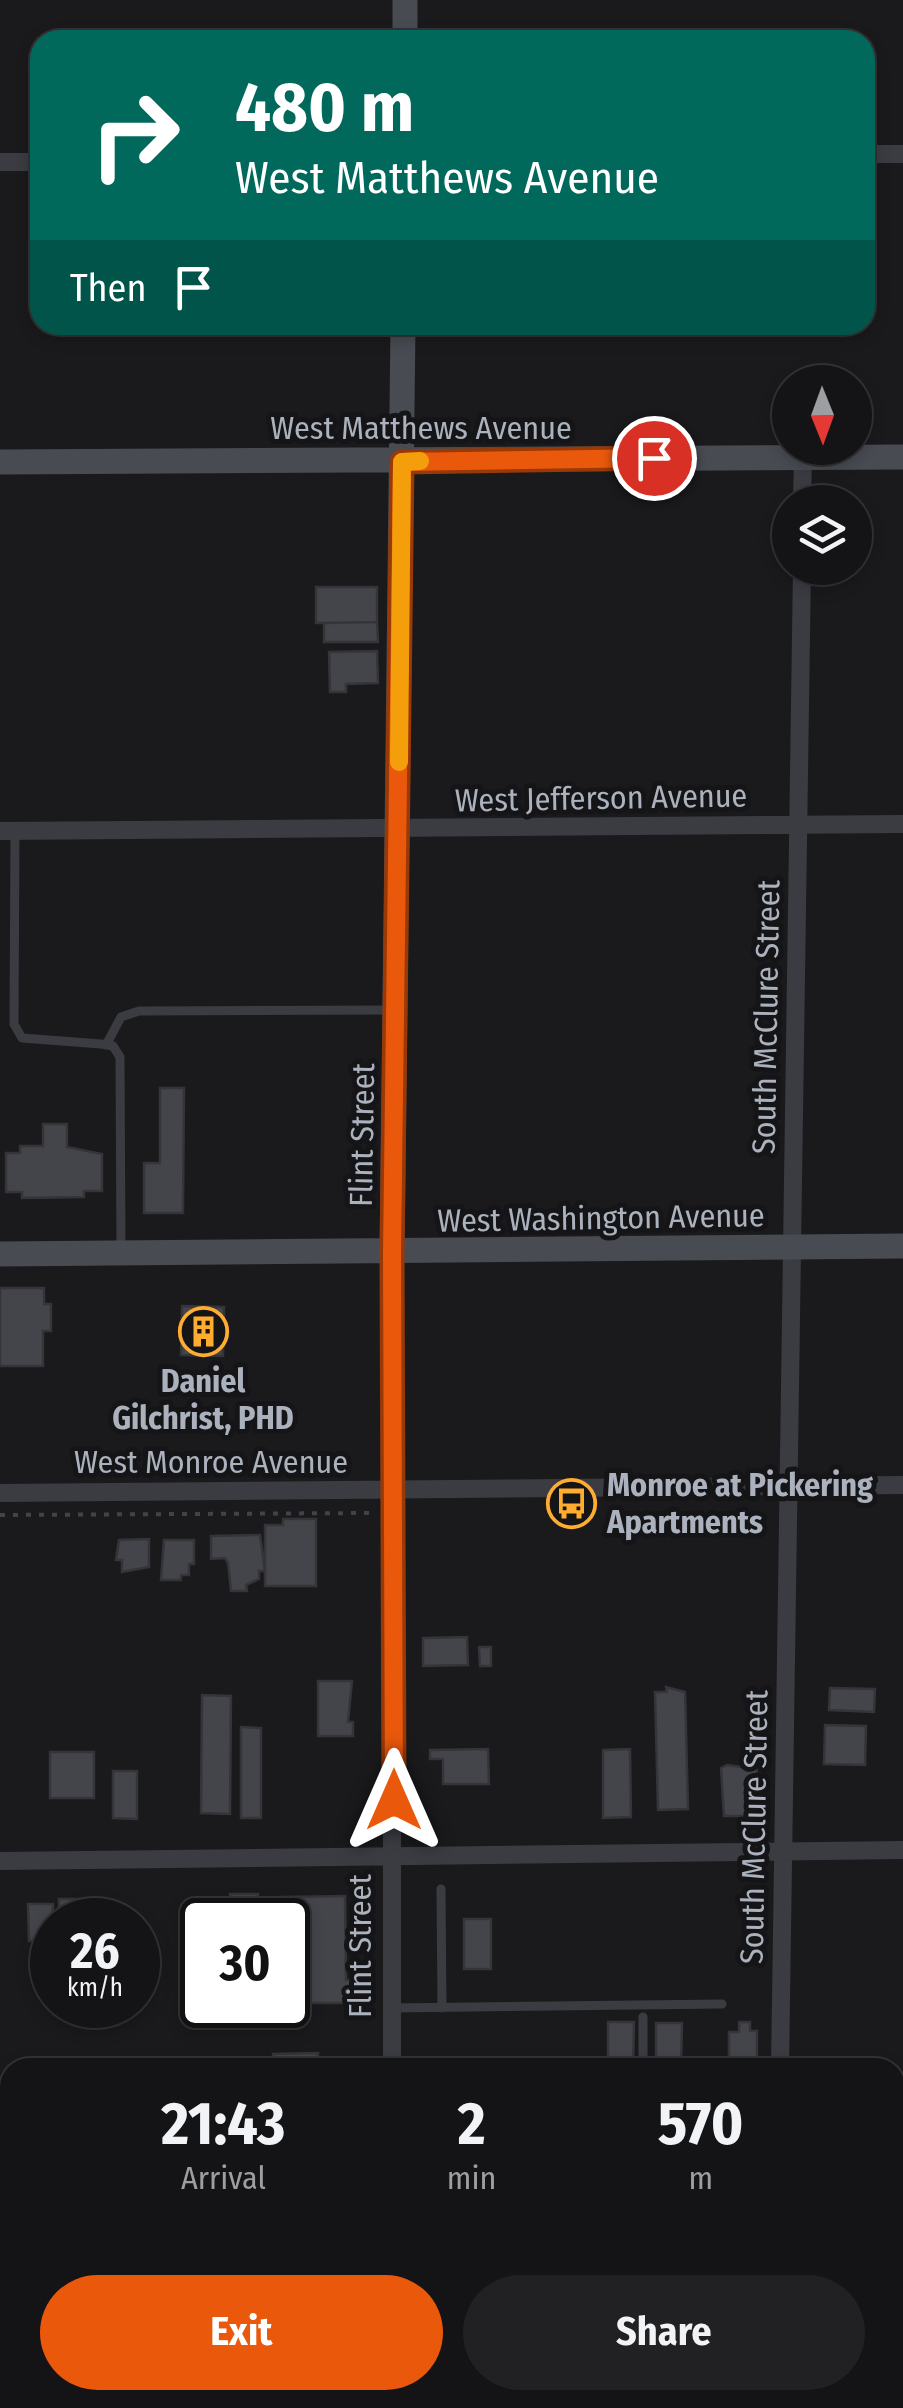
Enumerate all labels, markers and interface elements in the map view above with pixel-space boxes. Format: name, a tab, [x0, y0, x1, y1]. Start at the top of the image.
text: 480 m	[235, 66, 414, 150]
icon: right	[70, 70, 200, 200]
text: West Matthews Avenue	[235, 151, 659, 205]
icon: arrive	[166, 260, 221, 315]
text: Then	[70, 265, 146, 311]
north arrow	[772, 365, 872, 465]
map controls	[772, 365, 872, 585]
street label: West Matthews Avenue	[270, 409, 572, 447]
pin	[612, 416, 697, 501]
icon: arrive	[627, 431, 682, 486]
button: layers	[772, 485, 872, 585]
street label: West Jefferson Avenue	[454, 776, 748, 820]
street label: South McClure Street	[745, 879, 787, 1154]
street label: Flint Street	[342, 1062, 382, 1207]
street label: West Washington Avenue	[437, 1196, 765, 1240]
building icon: Daniel Gilchrist, PHD	[177, 1305, 229, 1357]
place label: Daniel Gilchrist, PHD	[112, 1362, 294, 1437]
street label: West Monroe Avenue	[74, 1443, 348, 1481]
place label: Monroe at Pickering Apartments	[606, 1466, 873, 1541]
bus stop icon: Monroe at Pickering Apartments	[546, 1477, 598, 1529]
street label: South McClure Street	[733, 1689, 775, 1964]
position arrow	[342, 1748, 446, 1852]
street label: Flint Street	[341, 1874, 379, 2018]
speed limit sign: 30	[180, 1898, 310, 2028]
text: 26	[70, 1921, 120, 1981]
text: km/h	[67, 1973, 123, 2003]
text: 21:43	[161, 2088, 286, 2160]
text: 2	[458, 2088, 486, 2160]
text: 570	[658, 2088, 744, 2160]
text: Arrival	[181, 2159, 266, 2197]
text: min	[447, 2159, 496, 2197]
text: m	[688, 2159, 713, 2197]
button: Exit	[40, 2275, 443, 2390]
button: Share	[463, 2275, 865, 2390]

